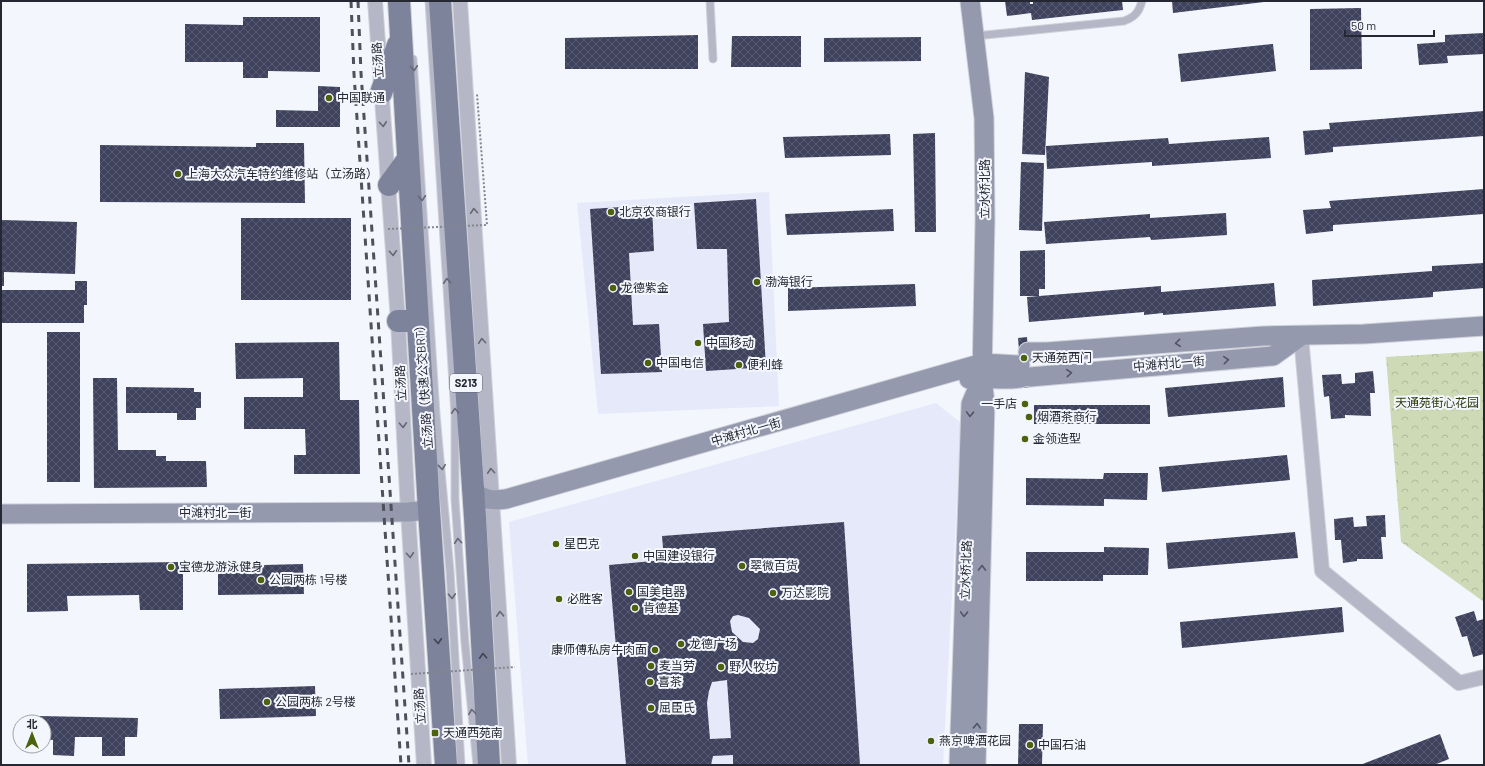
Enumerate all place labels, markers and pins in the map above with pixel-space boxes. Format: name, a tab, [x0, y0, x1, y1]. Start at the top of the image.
place label: 中国联通	[337, 90, 385, 104]
marker: 中国联通	[324, 93, 334, 103]
place label: 上海大众汽车特约维修站（立汤路）	[186, 166, 378, 180]
marker: 上海大众汽车特约维修站（立汤路）	[173, 169, 183, 179]
place label: 北京农商银行	[619, 204, 691, 218]
marker: 北京农商银行	[606, 207, 616, 217]
place label: 渤海银行	[765, 274, 813, 288]
marker: 渤海银行	[752, 277, 762, 287]
place label: 龙德紫金	[621, 280, 669, 294]
marker: 龙德紫金	[608, 283, 618, 293]
place label: 中国移动	[706, 335, 754, 349]
marker: 中国移动	[693, 338, 703, 348]
place label: 天通苑西门	[1032, 350, 1092, 364]
marker: 天通苑西门	[1019, 353, 1029, 363]
place label: 中国电信	[656, 355, 704, 369]
place label: 便利蜂	[747, 357, 783, 371]
marker: 中国电信	[643, 358, 653, 368]
marker: 便利蜂	[734, 360, 744, 370]
place label: 一手店	[981, 396, 1017, 410]
marker: 一手店	[1020, 399, 1030, 409]
place label: 烟酒茶商行	[1037, 409, 1097, 423]
marker: 烟酒茶商行	[1024, 412, 1034, 422]
place label: 金领造型	[1033, 431, 1081, 445]
marker: 金领造型	[1020, 434, 1030, 444]
place label: 星巴克	[564, 536, 600, 550]
marker: 星巴克	[551, 539, 561, 549]
place label: 中国建设银行	[643, 548, 715, 562]
marker: 中国建设银行	[630, 551, 640, 561]
place label: 翠微百货	[750, 558, 798, 572]
place label: 宝德龙游泳健身	[179, 559, 263, 573]
marker: 翠微百货	[737, 561, 747, 571]
marker: 宝德龙游泳健身	[166, 562, 176, 572]
place label: 公园两栋 1号楼	[269, 572, 348, 586]
marker: 公园两栋 1号楼	[256, 575, 266, 585]
place label: 国美电器	[637, 584, 685, 598]
place label: 万达影院	[781, 585, 829, 599]
marker: 国美电器	[624, 587, 634, 597]
marker: 万达影院	[768, 588, 778, 598]
place label: 必胜客	[567, 591, 603, 605]
marker: 必胜客	[554, 594, 564, 604]
place label: 肯德基	[643, 600, 679, 614]
marker: 肯德基	[630, 603, 640, 613]
place label: 龙德广场	[689, 636, 737, 650]
marker: 龙德广场	[676, 639, 686, 649]
place label: 康师傅私房牛肉面	[551, 642, 647, 656]
marker: 康师傅私房牛肉面	[650, 645, 660, 655]
place label: 麦当劳	[659, 658, 695, 672]
place label: 野人牧坊	[729, 659, 777, 673]
marker: 麦当劳	[646, 661, 656, 671]
marker: 野人牧坊	[716, 662, 726, 672]
place label: 喜茶	[658, 674, 682, 688]
marker: 喜茶	[645, 677, 655, 687]
place label: 公园两栋 2号楼	[275, 694, 356, 708]
marker: 公园两栋 2号楼	[262, 697, 272, 707]
place label: 屈臣氏	[659, 700, 695, 714]
marker: 屈臣氏	[646, 703, 656, 713]
place label: 天通西苑南	[443, 725, 503, 739]
marker: 天通西苑南	[430, 728, 440, 738]
place label: 燕京啤酒花园	[939, 733, 1011, 747]
marker: 燕京啤酒花园	[926, 736, 936, 746]
place label: 中国石油	[1038, 737, 1086, 751]
marker: 中国石油	[1025, 740, 1035, 750]

